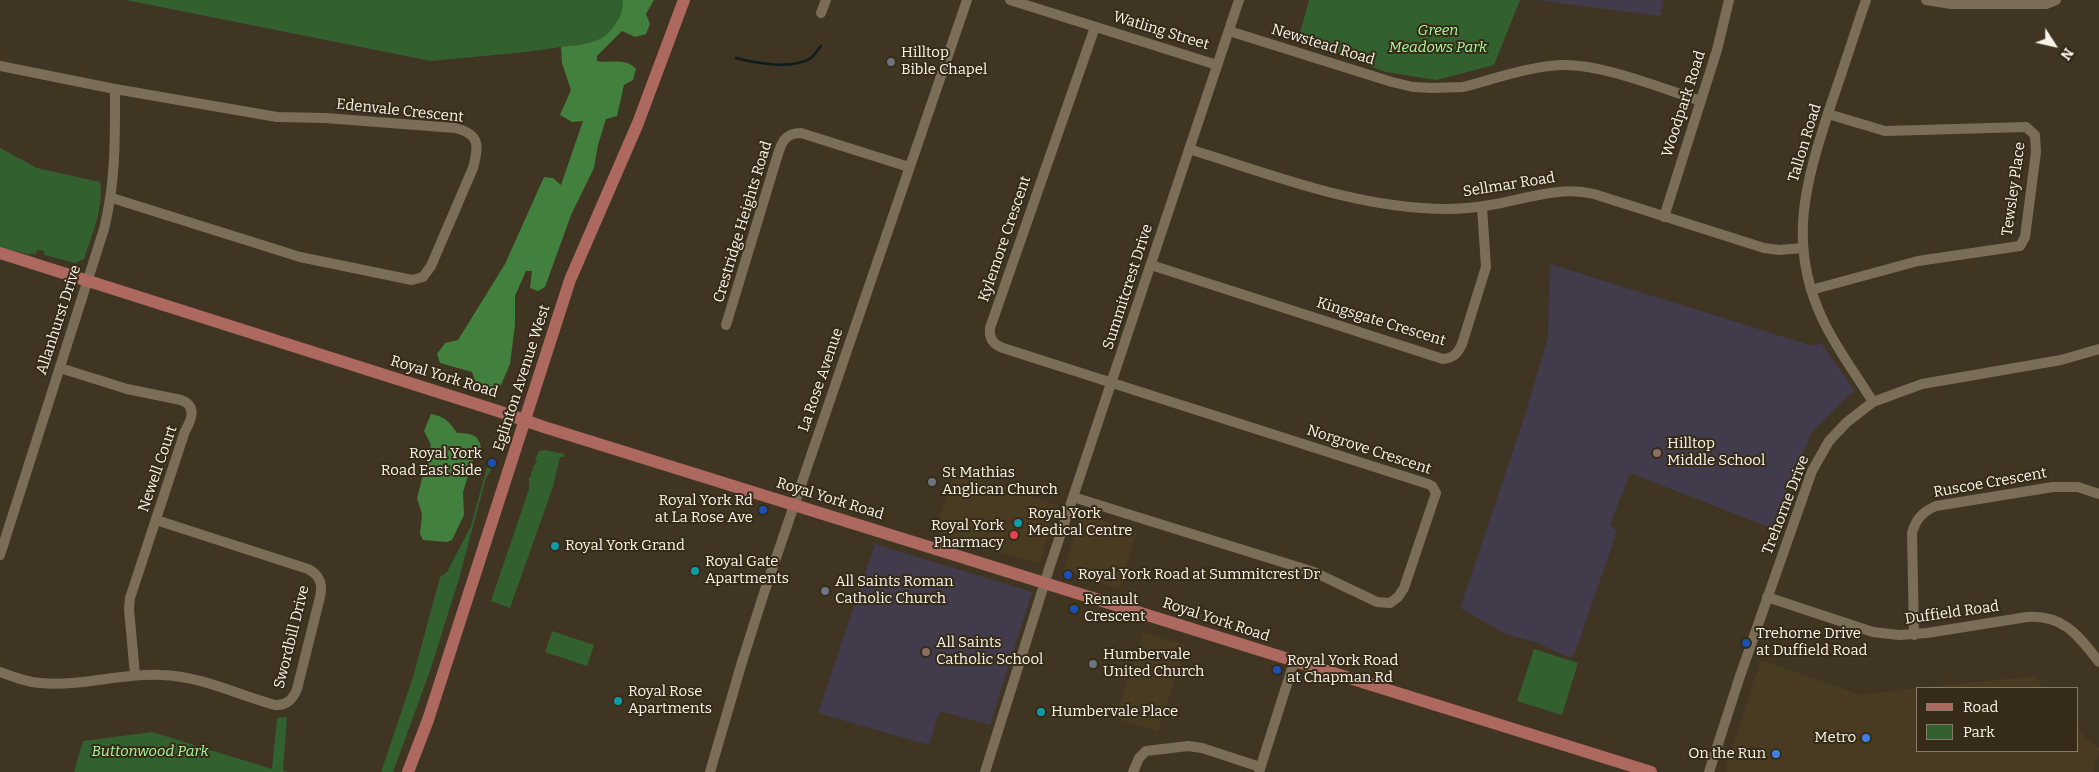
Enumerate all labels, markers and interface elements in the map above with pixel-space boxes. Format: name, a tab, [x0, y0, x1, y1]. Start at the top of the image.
street label: Watling Street	[1111, 8, 1211, 54]
north arrow	[2029, 20, 2079, 70]
street label: Newstead Road	[1269, 21, 1377, 69]
park label: Green Meadows Park	[1389, 22, 1487, 57]
place label: Hilltop Bible Chapel	[901, 44, 987, 79]
text: N	[2057, 45, 2077, 63]
street label: Woodpark Road	[1658, 49, 1710, 159]
marker: Hilltop Bible Chapel	[885, 56, 897, 68]
street label: Edenvale Crescent	[335, 95, 465, 127]
street label: Tallon Road	[1785, 102, 1825, 184]
street label: Crestridge Heights Road	[710, 139, 776, 305]
street label: Tewsley Place	[1999, 141, 2029, 237]
street label: Sellmar Road	[1462, 169, 1556, 201]
street label: Kylemore Crescent	[975, 174, 1035, 304]
street label: Summitcrest Drive	[1099, 222, 1157, 352]
street label: Allanhurst Drive	[33, 263, 85, 377]
street label: Kingsgate Crescent	[1314, 294, 1448, 350]
street label: Eglinton Avenue West	[490, 303, 554, 453]
street label: La Rose Avenue	[795, 326, 847, 434]
street label: Royal York Road	[388, 352, 500, 402]
street label: Norgrove Crescent	[1305, 421, 1433, 479]
street label: Newell Court	[135, 423, 181, 515]
place label: Hilltop Middle School	[1667, 435, 1765, 470]
place label: Royal York Road East Side	[381, 445, 482, 480]
marker: Hilltop Middle School	[1651, 447, 1663, 459]
street label: Trehorne Drive	[1759, 453, 1813, 557]
marker: Royal York Road East Side	[486, 457, 498, 469]
place label: St Mathias Anglican Church	[942, 464, 1058, 499]
street label: Ruscoe Crescent	[1932, 464, 2048, 502]
street label: Royal York Road	[774, 474, 886, 524]
marker: St Mathias Anglican Church	[926, 476, 938, 488]
place label: Royal York Rd at La Rose Ave	[655, 492, 753, 527]
marker: Royal York Rd at La Rose Ave	[757, 504, 769, 516]
place label: Royal York Medical Centre	[1028, 505, 1133, 540]
place label: Royal York Pharmacy	[931, 517, 1004, 552]
marker: Royal York Medical Centre	[1012, 517, 1024, 529]
marker: Royal York Pharmacy	[1008, 529, 1020, 541]
place label: Royal York Grand	[565, 537, 685, 555]
marker: Royal York Grand	[549, 540, 561, 552]
place label: Royal Gate Apartments	[705, 553, 789, 588]
marker: Royal Gate Apartments	[689, 565, 701, 577]
place label: Royal York Road at Summitcrest Dr	[1078, 566, 1320, 584]
marker: Royal York Road at Summitcrest Dr	[1062, 569, 1074, 581]
place label: All Saints Roman Catholic Church	[835, 573, 954, 608]
street label: Swordbill Drive	[270, 584, 314, 690]
marker: All Saints Roman Catholic Church	[819, 585, 831, 597]
place label: Renault Crescent	[1084, 591, 1145, 626]
street label: Royal York Road	[1160, 594, 1272, 646]
street label: Duffield Road	[1904, 597, 2000, 629]
marker: Renault Crescent	[1068, 603, 1080, 615]
place label: Trehorne Drive at Duffield Road	[1756, 625, 1868, 660]
place label: All Saints Catholic School	[936, 634, 1043, 669]
marker: Trehorne Drive at Duffield Road	[1740, 637, 1752, 649]
marker: All Saints Catholic School	[920, 646, 932, 658]
place label: Humbervale United Church	[1103, 646, 1204, 681]
place label: Royal York Road at Chapman Rd	[1287, 652, 1398, 687]
marker: Humbervale United Church	[1087, 658, 1099, 670]
marker: Royal York Road at Chapman Rd	[1271, 664, 1283, 676]
place label: Royal Rose Apartments	[628, 683, 712, 718]
legend	[1916, 687, 2079, 752]
marker: Royal Rose Apartments	[612, 695, 624, 707]
text: Road	[1963, 698, 1998, 716]
place label: Humbervale Place	[1051, 703, 1178, 721]
marker: Humbervale Place	[1035, 706, 1047, 718]
text: Park	[1963, 723, 1995, 741]
place label: Metro	[1814, 729, 1856, 747]
marker: Metro	[1860, 732, 1872, 744]
park label: Buttonwood Park	[91, 743, 209, 761]
place label: On the Run	[1688, 745, 1766, 763]
marker: On the Run	[1770, 748, 1782, 760]

